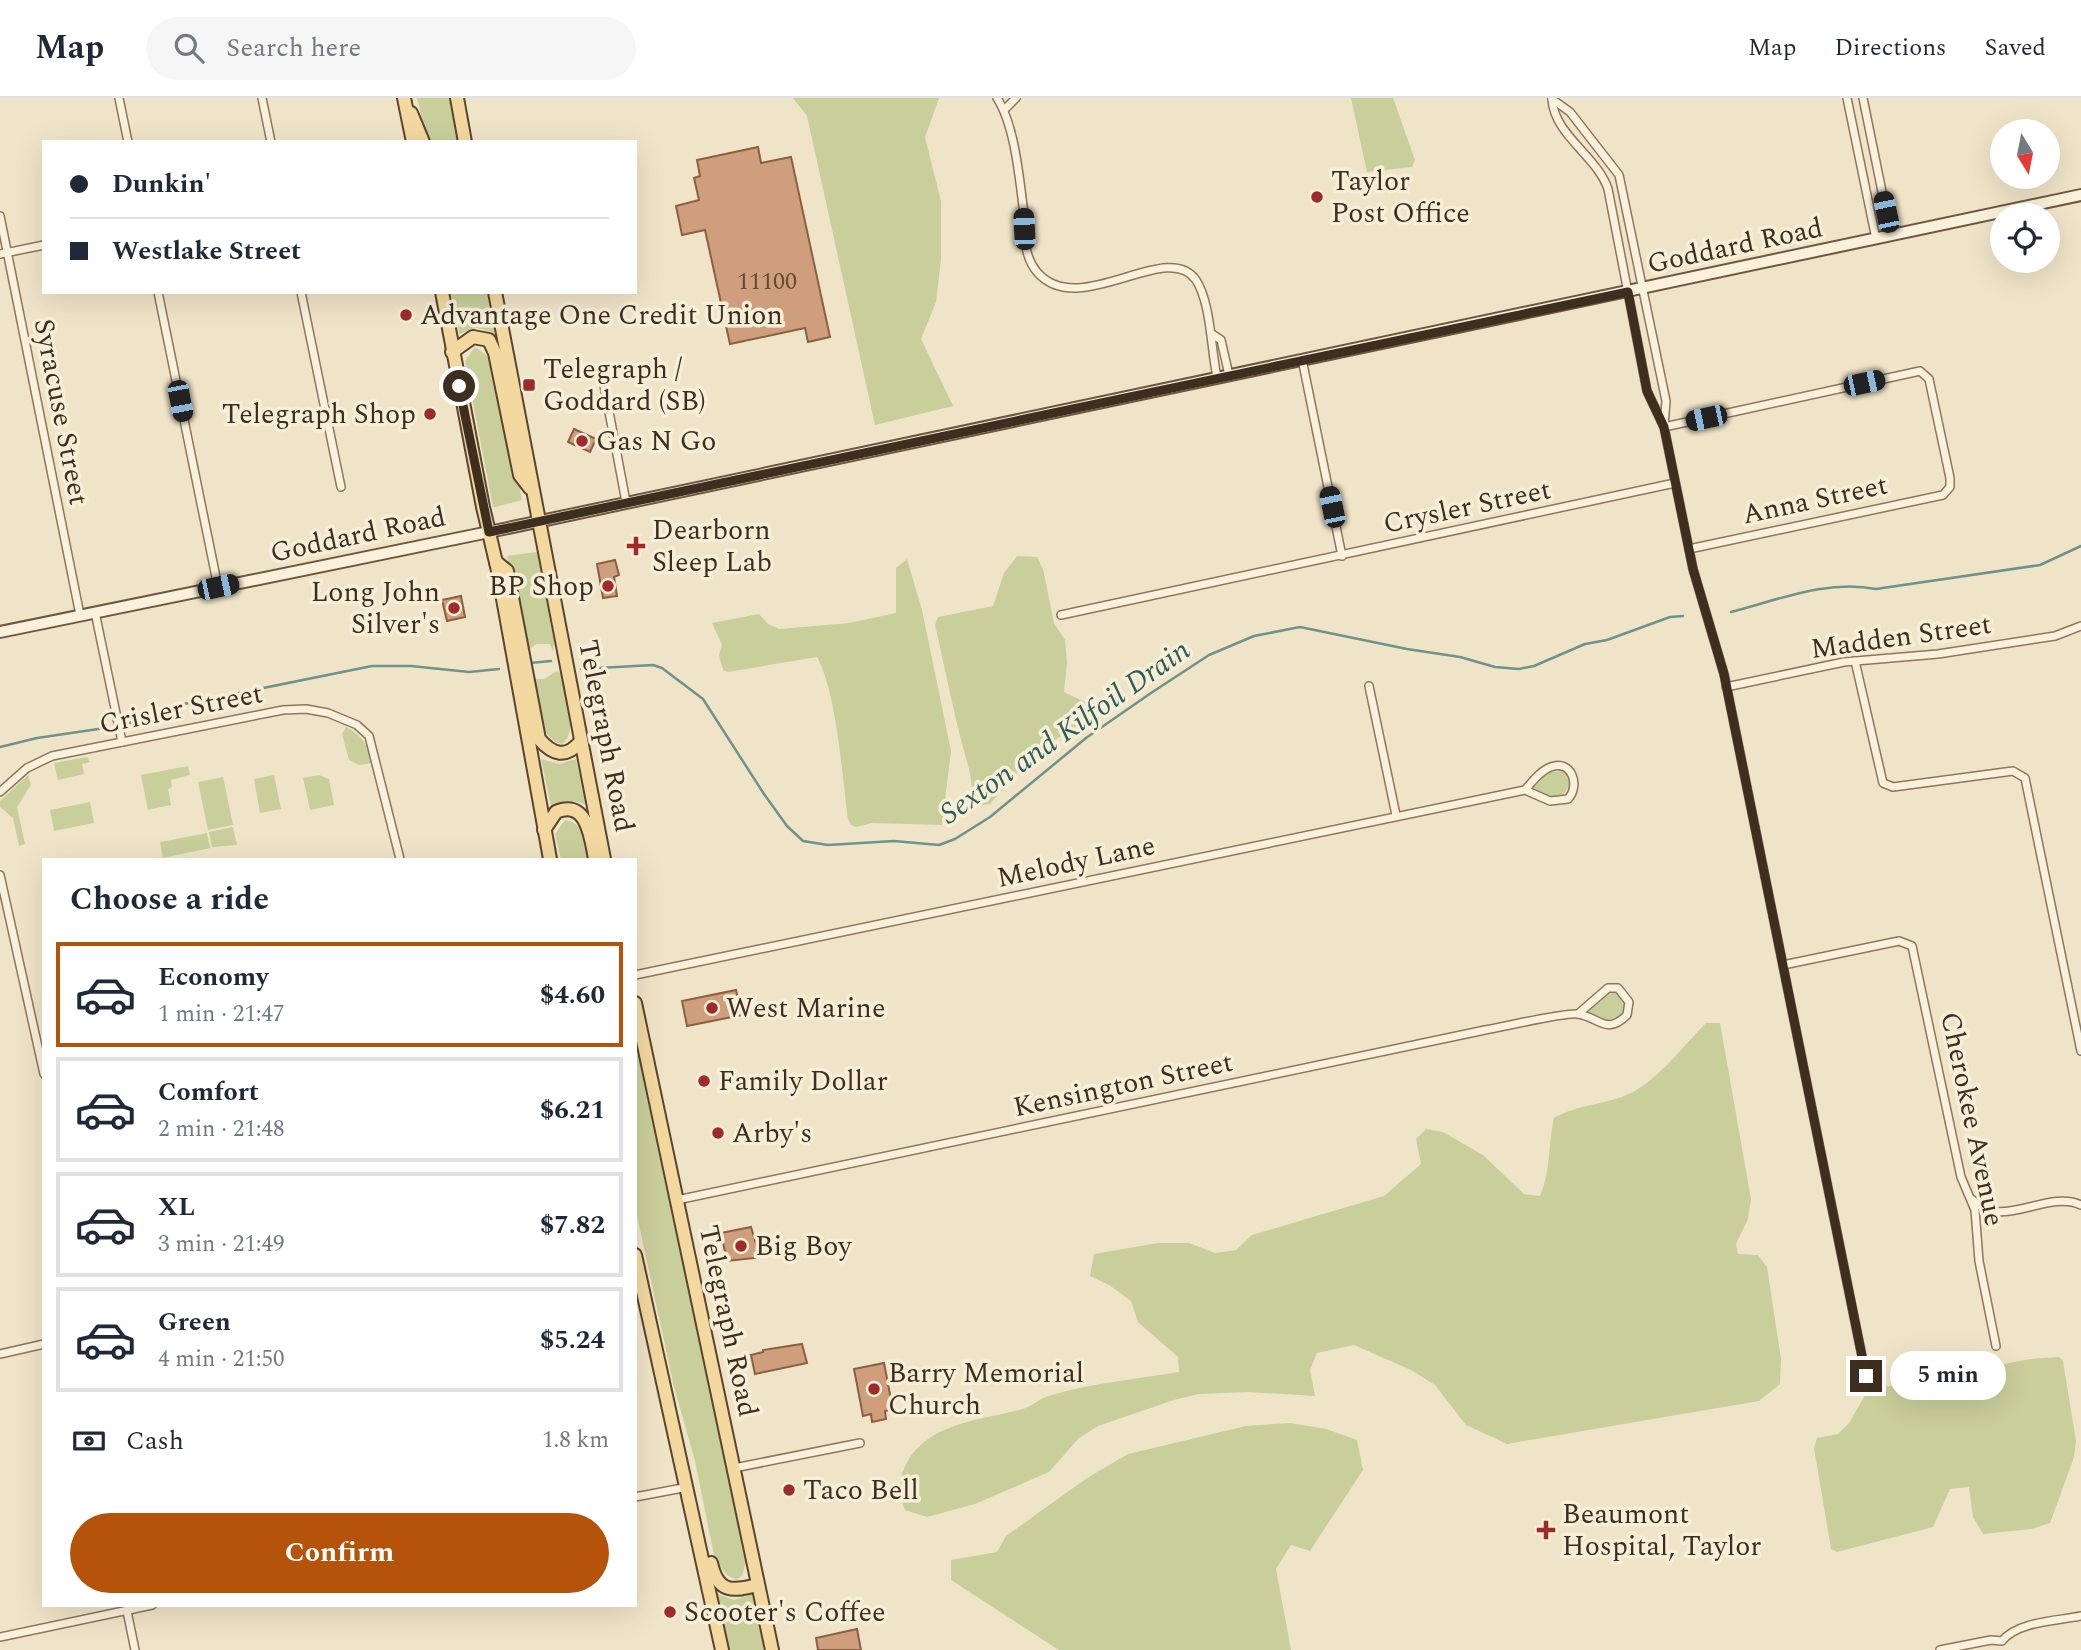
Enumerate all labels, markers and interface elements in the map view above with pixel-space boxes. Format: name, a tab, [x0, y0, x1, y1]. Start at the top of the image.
search box	[146, 17, 636, 80]
text: Map	[35, 23, 104, 73]
text: Search here	[226, 28, 361, 68]
icon: search	[170, 29, 208, 67]
text: Map	[1748, 30, 1796, 66]
text: Directions	[1834, 30, 1946, 66]
text: Saved	[1984, 30, 2046, 66]
north arrow	[1990, 119, 2060, 189]
map controls	[1990, 119, 2060, 273]
place label: Taylor Post Office	[1331, 160, 1470, 235]
text: Dunkin'	[112, 164, 211, 204]
marker: Taylor Post Office	[1309, 189, 1325, 205]
car	[1872, 189, 1901, 235]
button: locate	[1990, 203, 2060, 273]
street label: Goddard Road	[1643, 206, 1827, 286]
car	[1013, 207, 1036, 251]
text: Westlake Street	[112, 231, 301, 271]
house number: 11100	[737, 264, 797, 300]
place label: Advantage One Credit Union	[420, 294, 783, 337]
marker: Advantage One Credit Union	[398, 307, 414, 323]
street label: Syracuse Street	[22, 315, 100, 509]
place label: Telegraph / Goddard (SB)	[543, 348, 706, 423]
car	[1842, 368, 1887, 398]
route start	[443, 370, 475, 402]
marker: Telegraph / Goddard (SB)	[521, 377, 537, 393]
car	[166, 378, 195, 424]
place label: Telegraph Shop	[222, 393, 416, 436]
car	[1684, 403, 1729, 433]
marker: Telegraph Shop	[422, 406, 438, 422]
place label: Gas N Go	[596, 420, 716, 463]
marker: Gas N Go	[574, 433, 590, 449]
street label: Anna Street	[1738, 464, 1892, 536]
street label: Crysler Street	[1379, 468, 1555, 546]
car	[1318, 484, 1347, 530]
street label: Goddard Road	[266, 495, 450, 575]
place label: Dearborn Sleep Lab	[652, 509, 772, 584]
marker: Dearborn Sleep Lab	[626, 536, 646, 556]
place label: BP Shop	[489, 565, 594, 608]
place label: Long John Silver's	[311, 571, 440, 646]
car	[196, 572, 241, 602]
marker: BP Shop	[600, 578, 616, 594]
marker: Long John Silver's	[446, 600, 462, 616]
street label: Madden Street	[1808, 603, 1994, 671]
water label: Sexton and Kilfoil Drain	[930, 628, 1200, 836]
street label: Telegraph Road	[566, 636, 646, 836]
street label: Crisler Street	[96, 672, 266, 746]
street label: Melody Lane	[993, 824, 1159, 900]
text: Choose a ride	[70, 875, 269, 924]
text: Economy	[158, 957, 268, 997]
icon: car	[74, 963, 137, 1026]
text: $4.60	[540, 975, 605, 1015]
place label: West Marine	[726, 987, 885, 1030]
text: 1 min · 21:47	[158, 997, 285, 1032]
marker: West Marine	[704, 1000, 720, 1016]
street label: Cherokee Avenue	[1928, 1008, 2016, 1230]
street label: Kensington Street	[1009, 1041, 1237, 1129]
place label: Family Dollar	[718, 1060, 888, 1103]
text: Comfort	[158, 1072, 259, 1112]
marker: Family Dollar	[696, 1073, 712, 1089]
icon: car	[74, 1078, 137, 1141]
text: $6.21	[540, 1090, 605, 1130]
text: 2 min · 21:48	[158, 1112, 285, 1147]
place label: Arby's	[732, 1112, 812, 1155]
marker: Arby's	[710, 1125, 726, 1141]
text: XL	[158, 1187, 195, 1227]
icon: car	[74, 1193, 137, 1256]
text: $7.82	[540, 1205, 605, 1245]
street label: Telegraph Road	[687, 1221, 769, 1421]
place label: Big Boy	[755, 1225, 853, 1268]
text: 3 min · 21:49	[158, 1227, 285, 1262]
marker: Big Boy	[733, 1238, 749, 1254]
text: Green	[158, 1302, 231, 1342]
icon: car	[74, 1308, 137, 1371]
text: $5.24	[540, 1320, 605, 1360]
text: 4 min · 21:50	[158, 1342, 285, 1377]
place label: Barry Memorial Church	[888, 1352, 1084, 1427]
callout: 5 min	[1890, 1352, 2006, 1400]
text: 5 min	[1917, 1358, 1979, 1393]
route end	[1850, 1360, 1882, 1392]
marker: Barry Memorial Church	[866, 1381, 882, 1397]
text: Cash	[126, 1421, 184, 1461]
icon: cash	[70, 1422, 108, 1460]
text: 1.8 km	[542, 1423, 609, 1458]
place label: Taco Bell	[803, 1469, 919, 1512]
marker: Taco Bell	[781, 1482, 797, 1498]
place label: Beaumont Hospital, Taylor	[1562, 1493, 1761, 1568]
button: Confirm	[70, 1513, 609, 1593]
marker: Beaumont Hospital, Taylor	[1536, 1520, 1556, 1540]
place label: Scooter's Coffee	[684, 1591, 886, 1634]
marker: Scooter's Coffee	[662, 1604, 678, 1620]

